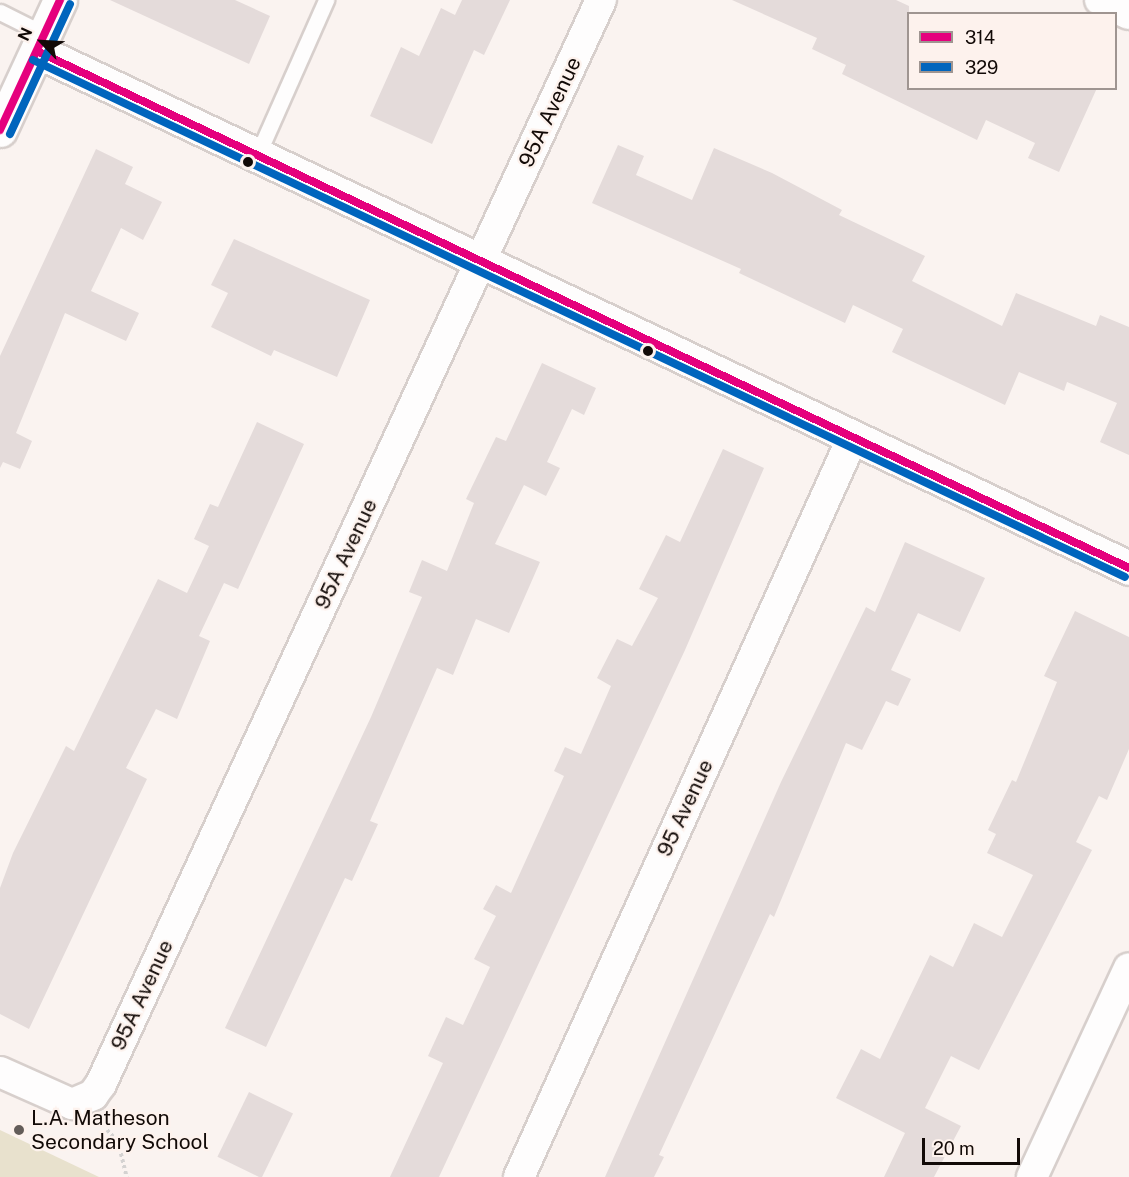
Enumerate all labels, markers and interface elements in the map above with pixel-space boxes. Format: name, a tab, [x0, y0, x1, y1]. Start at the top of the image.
north arrow	[12, 12, 72, 72]
legend	[907, 12, 1117, 90]
text: N	[14, 25, 36, 44]
text: 314	[965, 27, 995, 48]
street label: 95A Avenue	[513, 53, 587, 171]
text: 329	[965, 57, 998, 78]
unlabelled marker	[242, 156, 254, 168]
unlabelled marker	[642, 345, 654, 357]
street label: 95A Avenue	[309, 495, 383, 613]
street label: 95 Avenue	[652, 756, 718, 860]
street label: 95A Avenue	[105, 936, 179, 1054]
place label: L.A. Matheson Secondary School	[31, 1105, 209, 1155]
marker: L.A. Matheson Secondary School	[12, 1123, 26, 1137]
scale bar	[925, 1126, 1022, 1164]
text: 20 m	[933, 1138, 975, 1159]

